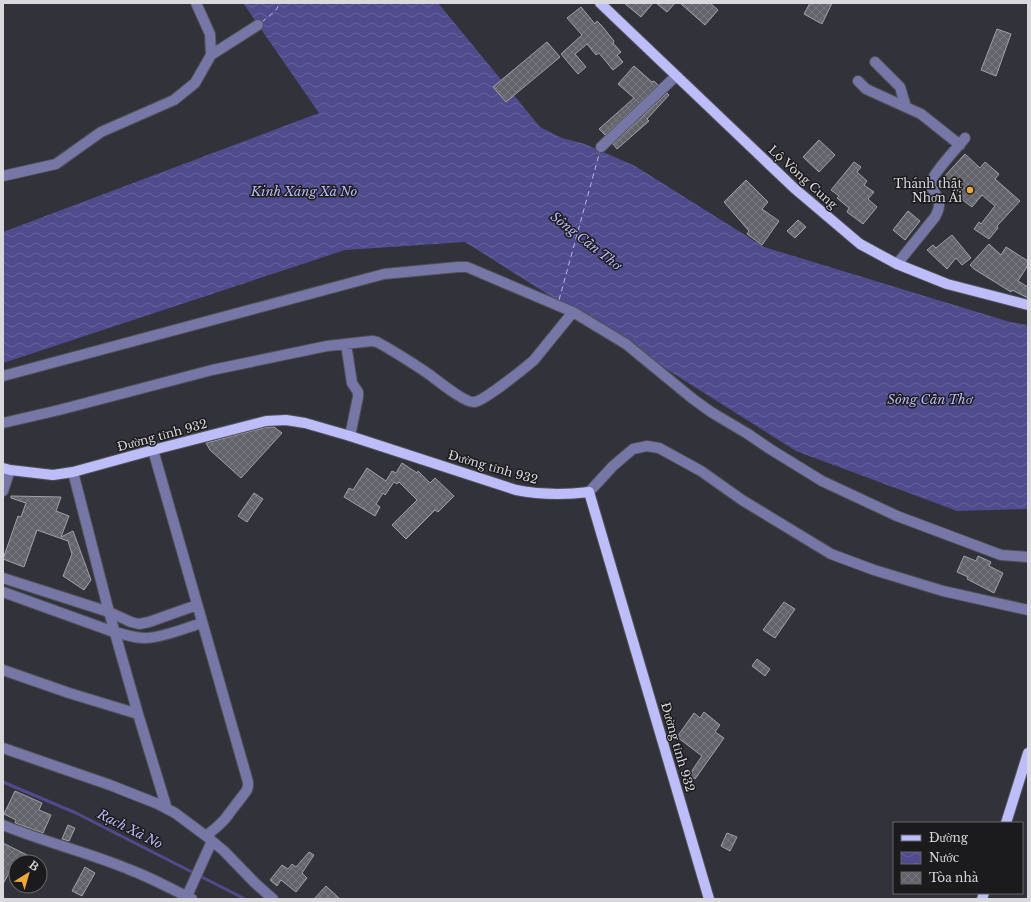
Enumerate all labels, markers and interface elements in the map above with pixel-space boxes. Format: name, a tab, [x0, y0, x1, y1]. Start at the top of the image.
street label: Lộ Vòng Cung	[765, 142, 841, 212]
place label: Thánh thất Nhơn Ái	[894, 176, 962, 205]
water label: Kinh Xáng Xà No	[250, 183, 357, 200]
marker: Thánh thất Nhơn Ái	[965, 185, 975, 195]
water label: Sông Cần Thơ	[547, 208, 626, 275]
water label: Sông Cần Thơ	[887, 391, 974, 408]
street label: Đường tỉnh 932	[115, 416, 209, 454]
street label: Đường tỉnh 932	[446, 447, 540, 487]
street label: Đường tỉnh 932	[658, 700, 698, 794]
water label: Rạch Xà No	[94, 805, 166, 853]
legend	[893, 822, 1023, 894]
text: Đường	[929, 830, 969, 845]
text: Nước	[929, 850, 960, 865]
north arrow	[8, 854, 48, 894]
text: B	[26, 858, 42, 874]
text: Tòa nhà	[929, 870, 979, 885]

